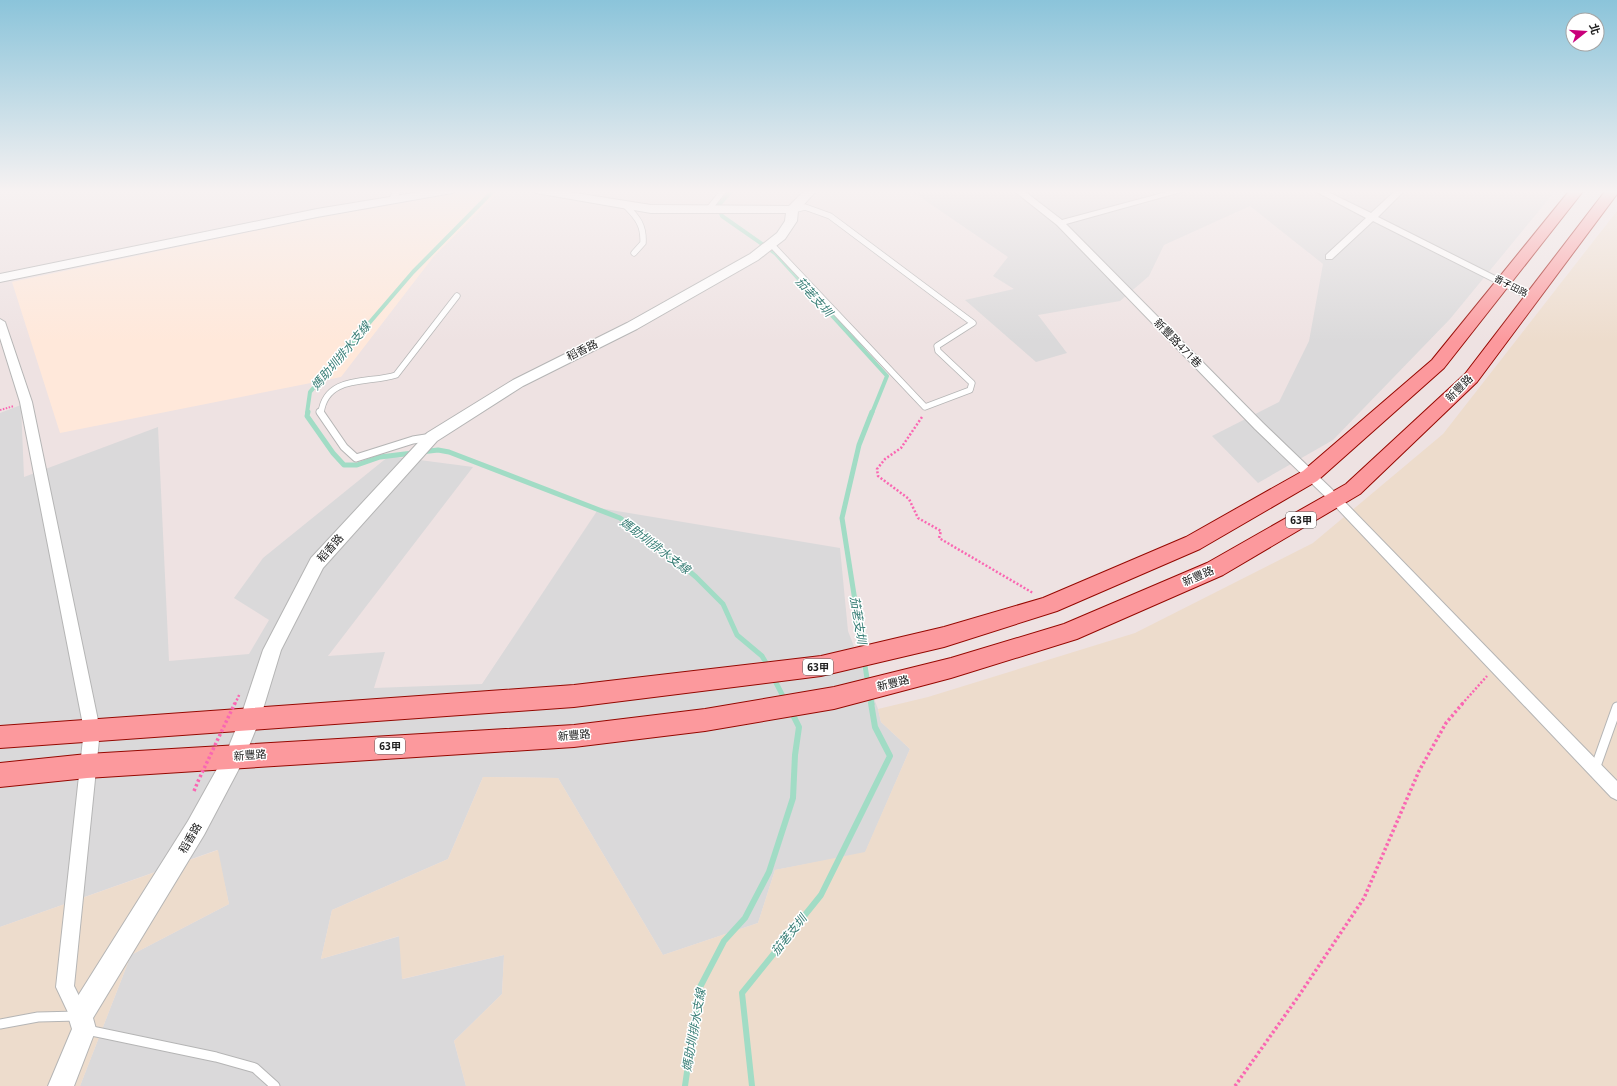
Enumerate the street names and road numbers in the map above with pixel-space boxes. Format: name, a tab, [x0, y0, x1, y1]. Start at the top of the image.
street label: 番子田路	[1492, 272, 1530, 300]
street label: 新豐路471巷	[1151, 315, 1206, 370]
street label: 稻香路	[564, 336, 600, 364]
street label: 新豐路	[1442, 371, 1476, 405]
road number: 63甲	[1286, 512, 1316, 528]
street label: 稻香路	[313, 530, 346, 565]
street label: 新豐路	[1180, 562, 1216, 589]
road number: 63甲	[803, 659, 833, 675]
street label: 新豐路	[875, 671, 911, 694]
street label: 新豐路	[557, 726, 591, 743]
road number: 63甲	[375, 738, 405, 754]
street label: 新豐路	[233, 746, 267, 763]
street label: 稻香路	[175, 820, 204, 856]

